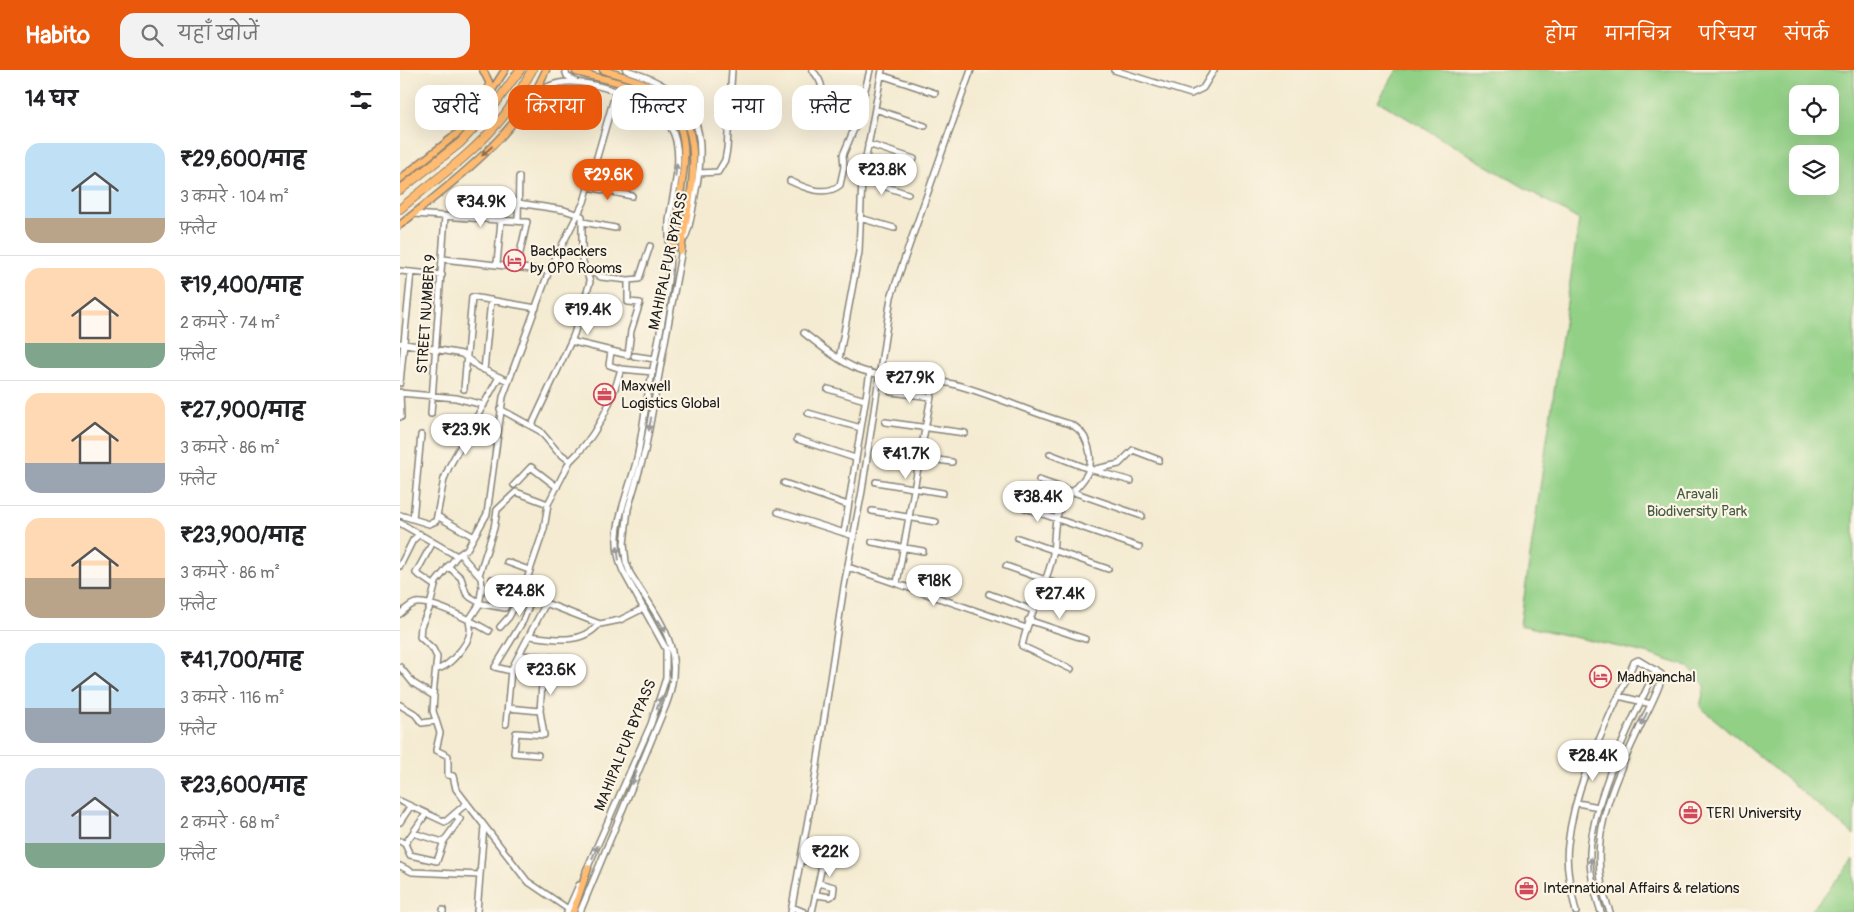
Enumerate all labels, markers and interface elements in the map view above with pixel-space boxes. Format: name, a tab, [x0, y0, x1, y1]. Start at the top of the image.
search box	[120, 13, 470, 58]
text: Habito	[25, 21, 90, 50]
icon: search	[138, 21, 166, 49]
text: यहाँ खोजें	[178, 22, 259, 46]
text: होम	[1545, 23, 1577, 46]
text: मानचित्र	[1605, 23, 1671, 46]
text: परिचय	[1699, 23, 1756, 46]
text: संपर्क	[1784, 23, 1829, 46]
chip: खरीदें	[415, 85, 498, 130]
chip: किराया	[508, 85, 602, 130]
chip: फ़िल्टर	[612, 85, 704, 130]
chip: नया	[714, 85, 782, 130]
chip: फ़्लैट	[792, 85, 869, 130]
map controls	[1789, 85, 1839, 195]
button: locate	[1789, 85, 1839, 135]
text: 14 घर	[25, 86, 78, 113]
icon: filters	[347, 86, 375, 114]
one-way arrow	[481, 145, 493, 157]
button: layers	[1789, 145, 1839, 195]
text: ₹29,600/माह	[180, 146, 306, 173]
pin: ₹23.8K	[841, 154, 923, 196]
pin: ₹29.6K	[567, 158, 649, 201]
text: ₹23.8K	[858, 160, 906, 180]
one-way arrow	[672, 161, 680, 177]
icon: home	[65, 163, 125, 223]
text: ₹29.6K	[583, 165, 633, 185]
pin: ₹34.9K	[440, 186, 522, 228]
text: 3 कमरे · 104 m²	[180, 187, 289, 207]
street label: MAHIPALPUR BYPASS	[645, 191, 692, 332]
text: ₹34.9K	[456, 192, 506, 212]
text: फ़्लैट	[180, 219, 216, 239]
place label: Backpackers by OPO Rooms	[530, 242, 622, 278]
hotel icon: Backpackers by OPO Rooms	[502, 248, 526, 272]
street label: STREET NUMBER 9	[413, 254, 440, 374]
text: ₹19,400/माह	[180, 272, 302, 299]
icon: home	[65, 288, 125, 348]
pin: ₹19.4K	[547, 294, 629, 336]
text: ₹19.4K	[565, 300, 611, 320]
text: 2 कमरे · 74 m²	[180, 313, 280, 333]
text: फ़्लैट	[180, 345, 216, 365]
pin: ₹27.9K	[869, 362, 951, 404]
text: ₹27.9K	[886, 368, 934, 388]
place label: Maxwell Logistics Global	[621, 377, 720, 413]
office icon: Maxwell Logistics Global	[593, 383, 617, 407]
text: ₹27,900/माह	[180, 397, 305, 424]
icon: home	[65, 413, 125, 473]
pin: ₹23.9K	[425, 414, 507, 456]
one-way arrow	[645, 416, 653, 432]
text: ₹23.9K	[442, 420, 490, 440]
text: 3 कमरे · 86 m²	[180, 438, 280, 458]
pin: ₹41.7K	[865, 438, 947, 480]
text: ₹41.7K	[883, 444, 929, 464]
text: फ़्लैट	[180, 470, 216, 490]
pin: ₹38.4K	[997, 480, 1079, 523]
park label: Aravali Biodiversity Park	[1647, 485, 1748, 521]
text: ₹38.4K	[1013, 487, 1063, 507]
text: ₹23,900/माह	[180, 522, 305, 549]
icon: home	[65, 538, 125, 598]
one-way arrow	[614, 545, 622, 561]
text: 3 कमरे · 86 m²	[180, 563, 280, 583]
pin: ₹18K	[904, 564, 964, 607]
text: ₹18K	[917, 571, 951, 591]
pin: ₹24.8K	[479, 574, 561, 617]
pin: ₹27.4K	[1019, 578, 1101, 620]
text: ₹24.8K	[495, 581, 545, 601]
text: ₹27.4K	[1035, 584, 1085, 604]
text: फ़्लैट	[180, 595, 216, 615]
one-way arrow	[658, 619, 667, 632]
text: ₹41,700/माह	[180, 647, 303, 674]
pin: ₹23.6K	[510, 654, 592, 696]
text: ₹23.6K	[526, 660, 576, 680]
icon: home	[65, 663, 125, 723]
hotel icon: Madhyanchal	[1589, 665, 1613, 689]
place label: Madhyanchal	[1617, 668, 1696, 687]
street label: MAHIPALPUR BYPASS	[590, 677, 661, 814]
text: 3 कमरे · 116 m²	[180, 688, 284, 708]
one-way arrow	[655, 695, 663, 710]
one-way arrow	[1640, 712, 1648, 726]
text: फ़्लैट	[180, 720, 216, 740]
pin: ₹28.4K	[1552, 740, 1634, 782]
text: ₹28.4K	[1568, 746, 1618, 766]
one-way arrow	[630, 771, 638, 785]
text: ₹23,600/माह	[180, 772, 306, 799]
icon: home	[65, 788, 125, 848]
office icon: TERI University	[1678, 801, 1702, 825]
place label: TERI University	[1706, 804, 1802, 823]
text: 2 कमरे · 68 m²	[180, 813, 280, 833]
pin: ₹22K	[800, 836, 860, 878]
text: ₹22K	[811, 842, 849, 862]
text: फ़्लैट	[180, 845, 216, 865]
one-way arrow	[591, 845, 599, 859]
one-way arrow	[1587, 856, 1595, 872]
office icon: International Affairs & relations	[1515, 876, 1539, 900]
place label: International Affairs & relations	[1543, 879, 1740, 898]

